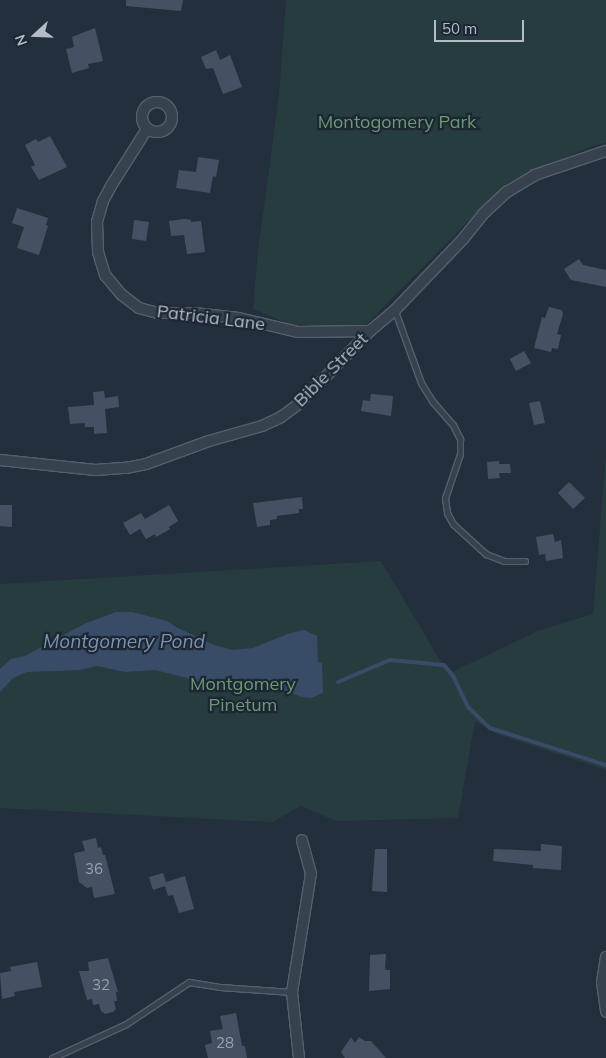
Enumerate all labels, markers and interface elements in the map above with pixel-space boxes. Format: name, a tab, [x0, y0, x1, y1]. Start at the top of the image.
north arrow	[10, 10, 60, 60]
scale bar	[436, 10, 526, 42]
text: 50 m	[442, 19, 477, 38]
text: N	[11, 32, 31, 48]
park label: Montogomery Park	[318, 111, 476, 133]
street label: Patricia Lane	[156, 301, 266, 335]
street label: Bible Street	[289, 328, 373, 412]
water label: Montgomery Pond	[43, 631, 205, 653]
park label: Montgomery Pinetum	[190, 674, 296, 716]
house number: 36	[85, 860, 103, 878]
house number: 32	[92, 976, 110, 994]
house number: 28	[216, 1034, 234, 1052]

